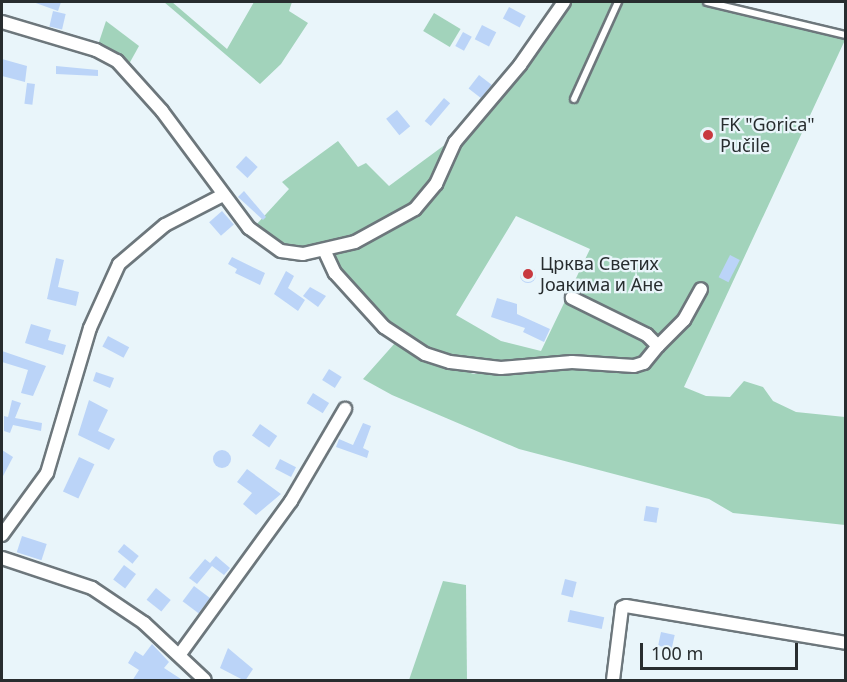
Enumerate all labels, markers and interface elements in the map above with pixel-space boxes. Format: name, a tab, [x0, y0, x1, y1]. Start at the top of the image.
place label: FK "Gorica" Pučile	[720, 114, 814, 156]
marker: FK "Gorica" Pučile	[701, 128, 715, 142]
place label: Црква Светих Јоакима и Ане	[540, 253, 663, 296]
marker: Црква Светих Јоакима и Ане	[521, 267, 535, 281]
scale bar	[643, 631, 800, 669]
text: 100 m	[651, 641, 703, 665]

